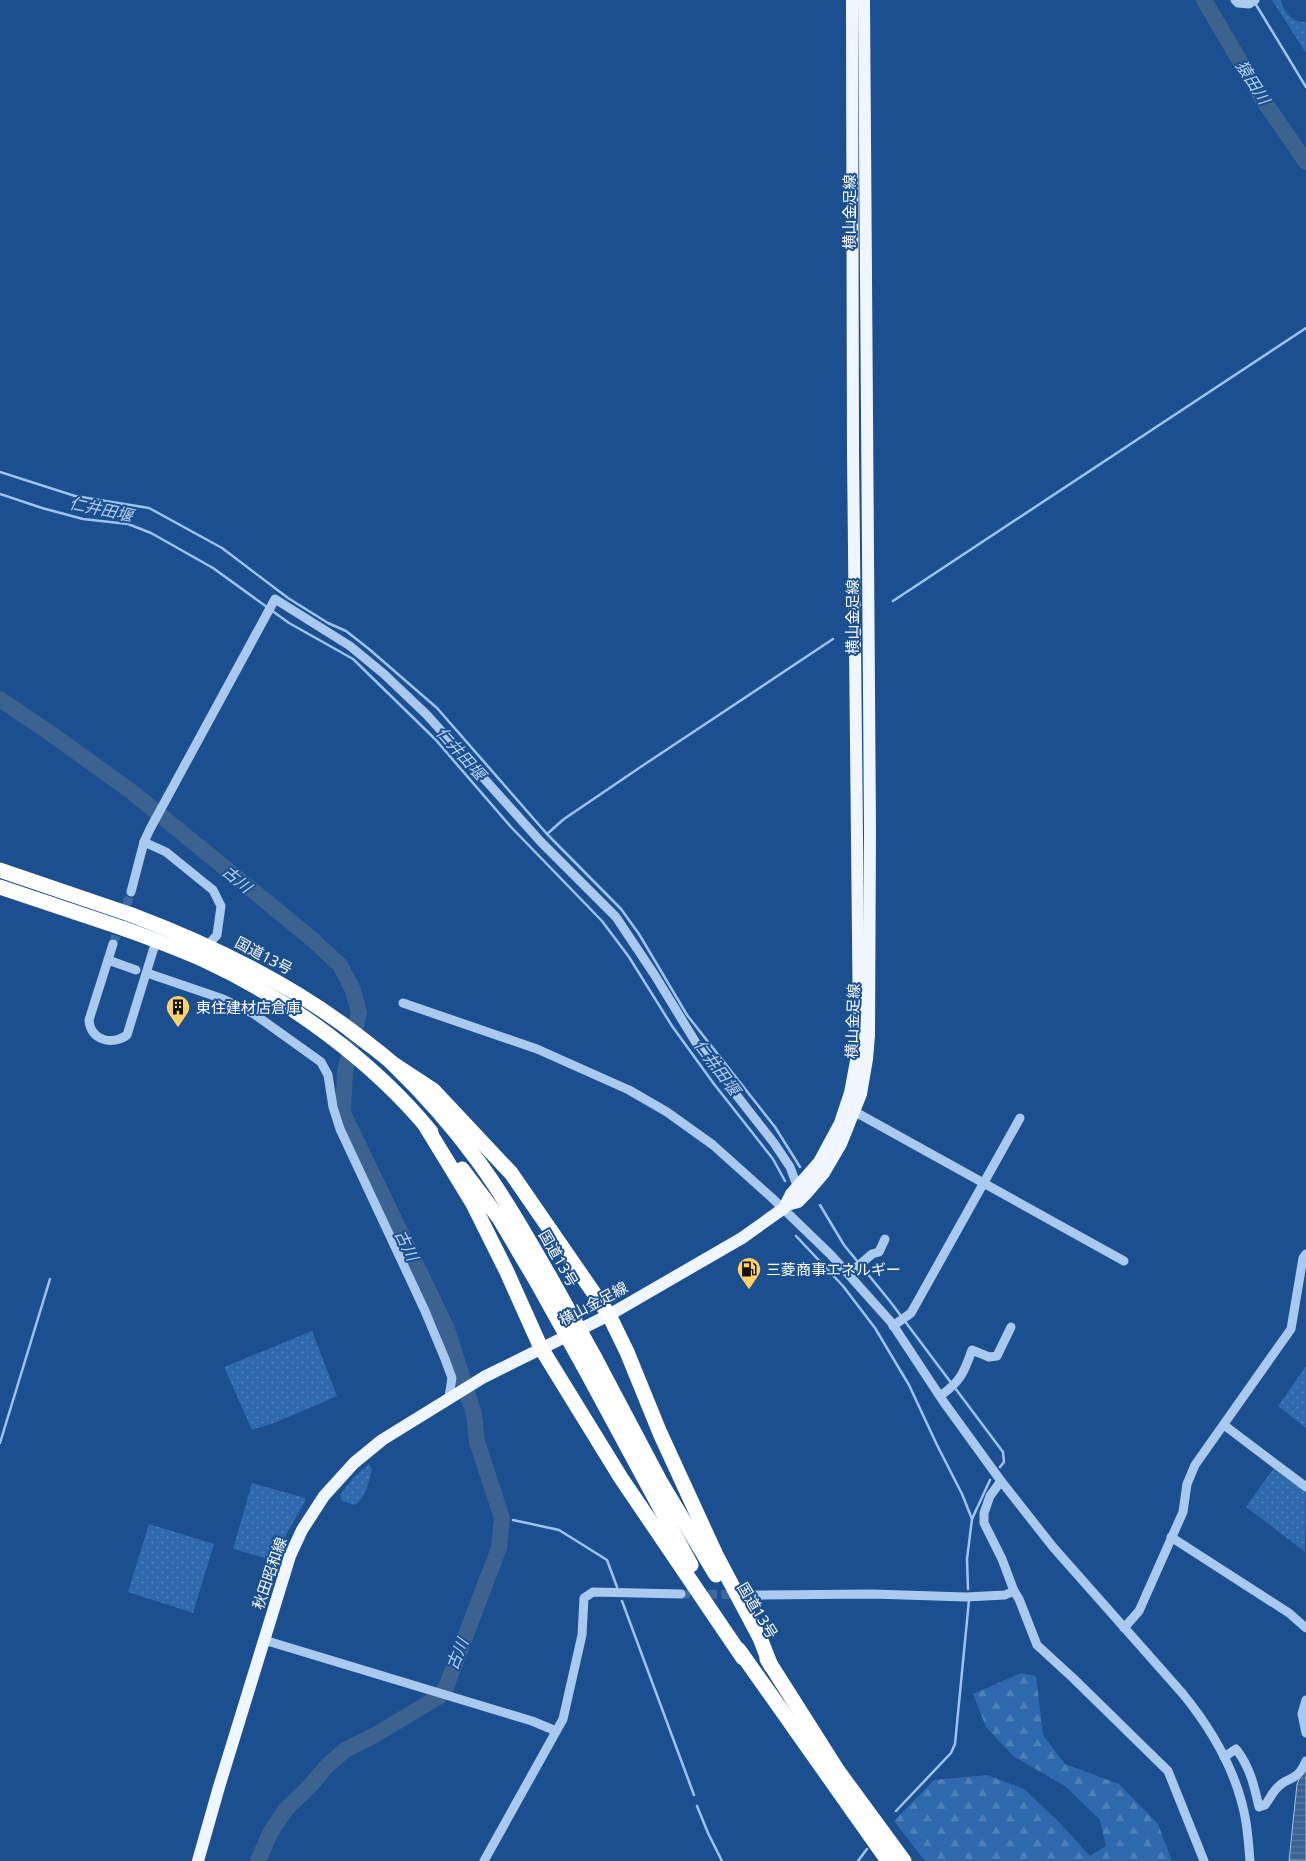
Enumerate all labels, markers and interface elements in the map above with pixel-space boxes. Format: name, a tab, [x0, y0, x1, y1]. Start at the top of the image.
water label: 猿田川	[1231, 56, 1276, 110]
street label: 横山金足線	[839, 174, 859, 250]
water label: 仁井田堰	[67, 492, 138, 527]
street label: 横山金足線	[842, 579, 862, 655]
water label: 仁井田堰	[431, 722, 493, 786]
water label: 古川	[218, 860, 258, 899]
street label: 国道13号	[232, 932, 296, 978]
street label: 横山金足線	[841, 983, 863, 1059]
building icon: 東住建材店倉庫	[165, 994, 191, 1028]
place label: 東住建材店倉庫	[196, 997, 301, 1017]
water label: 仁井田堰	[689, 1035, 747, 1102]
water label: 古川	[390, 1226, 425, 1266]
street label: 国道13号	[535, 1226, 583, 1290]
fuel station icon: 三菱商事エネルギー	[736, 1256, 762, 1290]
place label: 三菱商事エネルギー	[766, 1259, 901, 1279]
street label: 横山金足線	[555, 1277, 631, 1329]
street label: 秋田昭和線	[247, 1534, 291, 1612]
street label: 国道13号	[733, 1578, 783, 1642]
water label: 古川	[441, 1633, 474, 1673]

